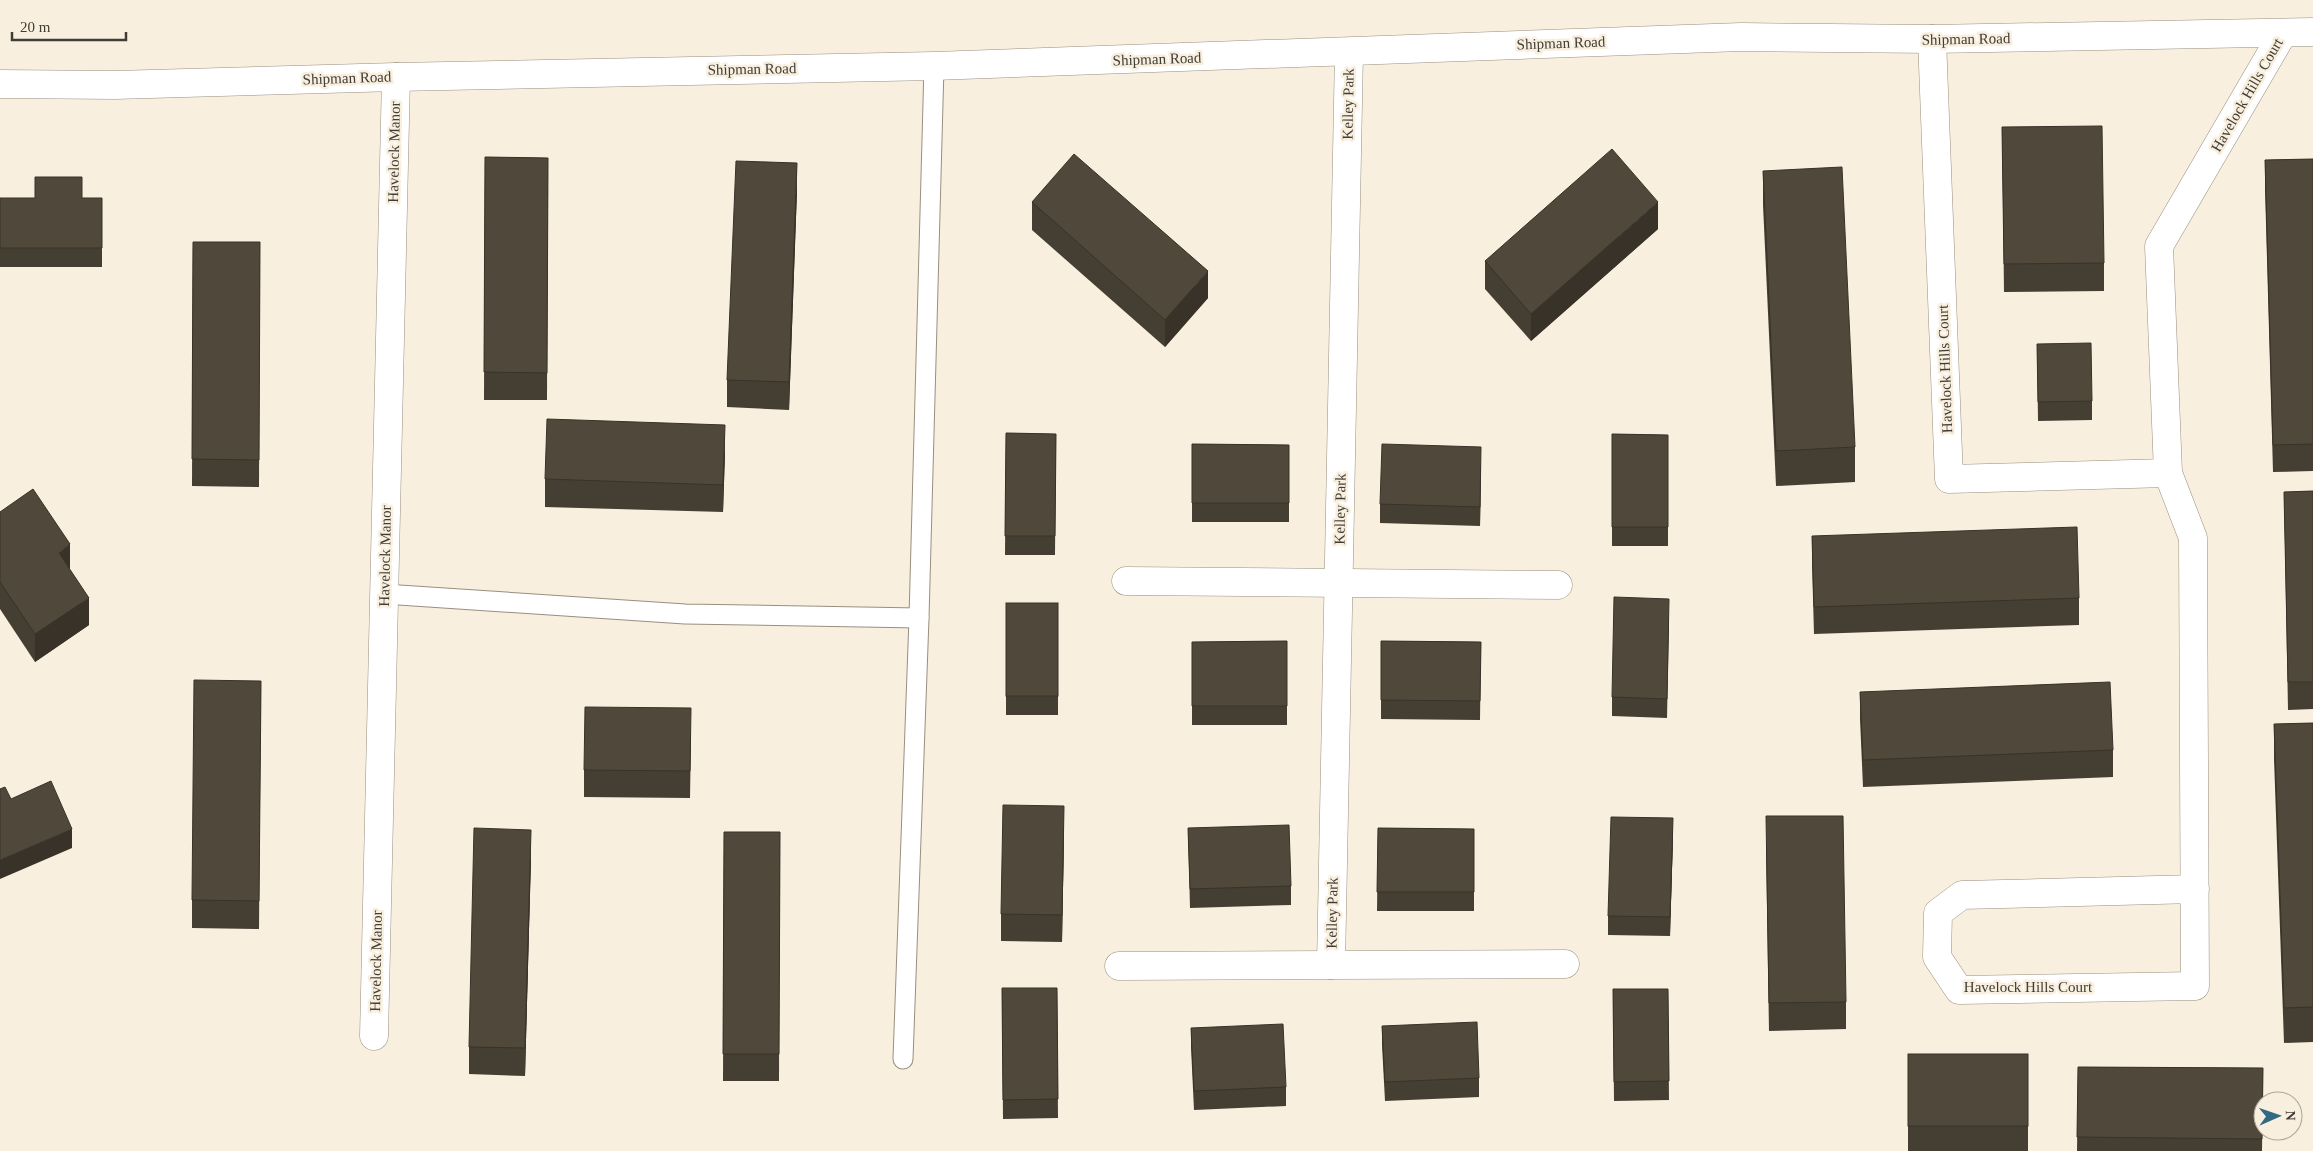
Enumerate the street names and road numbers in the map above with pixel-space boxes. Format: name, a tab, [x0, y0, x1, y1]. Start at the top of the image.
street label: Shipman Road	[1921, 30, 2011, 48]
street label: Shipman Road	[1516, 33, 1606, 53]
street label: Havelock Hills Court	[2208, 35, 2286, 155]
street label: Shipman Road	[1112, 49, 1202, 69]
street label: Shipman Road	[707, 60, 797, 78]
street label: Shipman Road	[302, 68, 392, 88]
street label: Kelley Park	[1339, 68, 1357, 140]
street label: Havelock Manor	[385, 101, 403, 203]
street label: Havelock Hills Court	[1935, 304, 1955, 433]
street label: Kelley Park	[1331, 473, 1349, 545]
street label: Havelock Manor	[376, 505, 394, 607]
street label: Kelley Park	[1323, 877, 1341, 949]
street label: Havelock Manor	[367, 910, 385, 1012]
street label: Havelock Hills Court	[1964, 979, 2093, 995]

